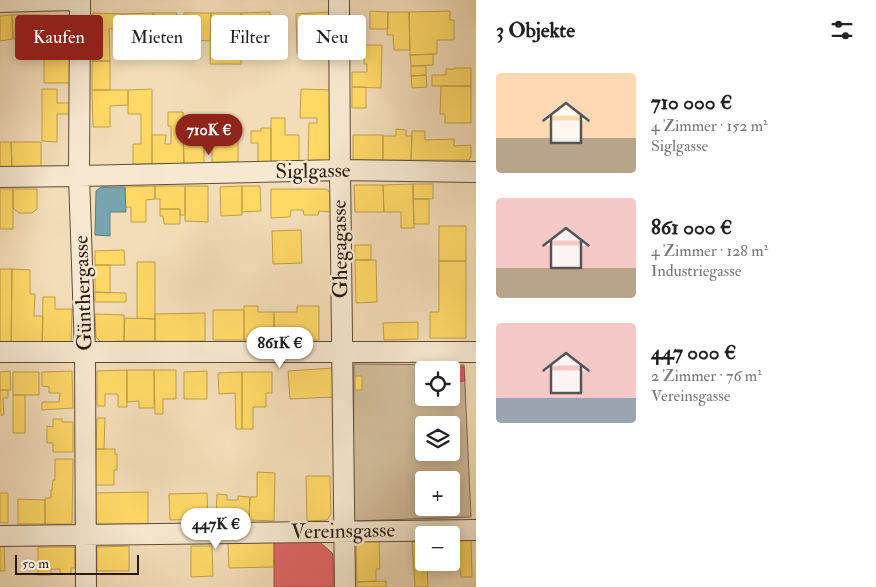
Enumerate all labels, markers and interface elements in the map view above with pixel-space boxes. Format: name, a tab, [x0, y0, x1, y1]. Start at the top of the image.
chip: Kaufen	[15, 15, 103, 60]
chip: Mieten	[113, 15, 201, 60]
chip: Filter	[211, 15, 288, 60]
chip: Neu	[298, 15, 366, 60]
icon: filters	[828, 16, 856, 44]
text: 3 Objekte	[496, 17, 575, 44]
text: 710 000 €	[651, 89, 732, 116]
icon: home	[536, 93, 596, 153]
pin: 710K €	[168, 114, 250, 156]
text: 4 Zimmer · 152 m²	[651, 116, 768, 136]
text: 710K €	[186, 120, 232, 140]
text: Siglgasse	[651, 136, 708, 156]
street label: Siglgasse	[275, 157, 351, 185]
street label: Ghegagasse	[326, 199, 354, 299]
text: 861 000 €	[651, 214, 732, 241]
icon: home	[536, 218, 596, 278]
street label: Günthergasse	[67, 234, 99, 351]
text: 4 Zimmer · 128 m²	[651, 241, 768, 261]
text: Industriegasse	[651, 261, 741, 281]
pin: 861K €	[239, 326, 321, 369]
text: 861K €	[257, 333, 303, 353]
text: 447 000 €	[651, 339, 736, 366]
icon: home	[536, 343, 596, 403]
map controls	[415, 361, 460, 571]
button: locate	[415, 361, 460, 406]
text: 2 Zimmer · 76 m²	[651, 366, 762, 386]
text: Vereinsgasse	[651, 386, 730, 406]
button: layers	[415, 416, 460, 461]
button: +	[415, 471, 460, 516]
pin: 447K €	[175, 508, 257, 550]
text: 447K €	[192, 514, 240, 534]
street label: Vereinsgasse	[291, 517, 396, 545]
button: −	[415, 526, 460, 571]
scale bar	[15, 552, 139, 575]
text: 50 m	[22, 555, 49, 572]

